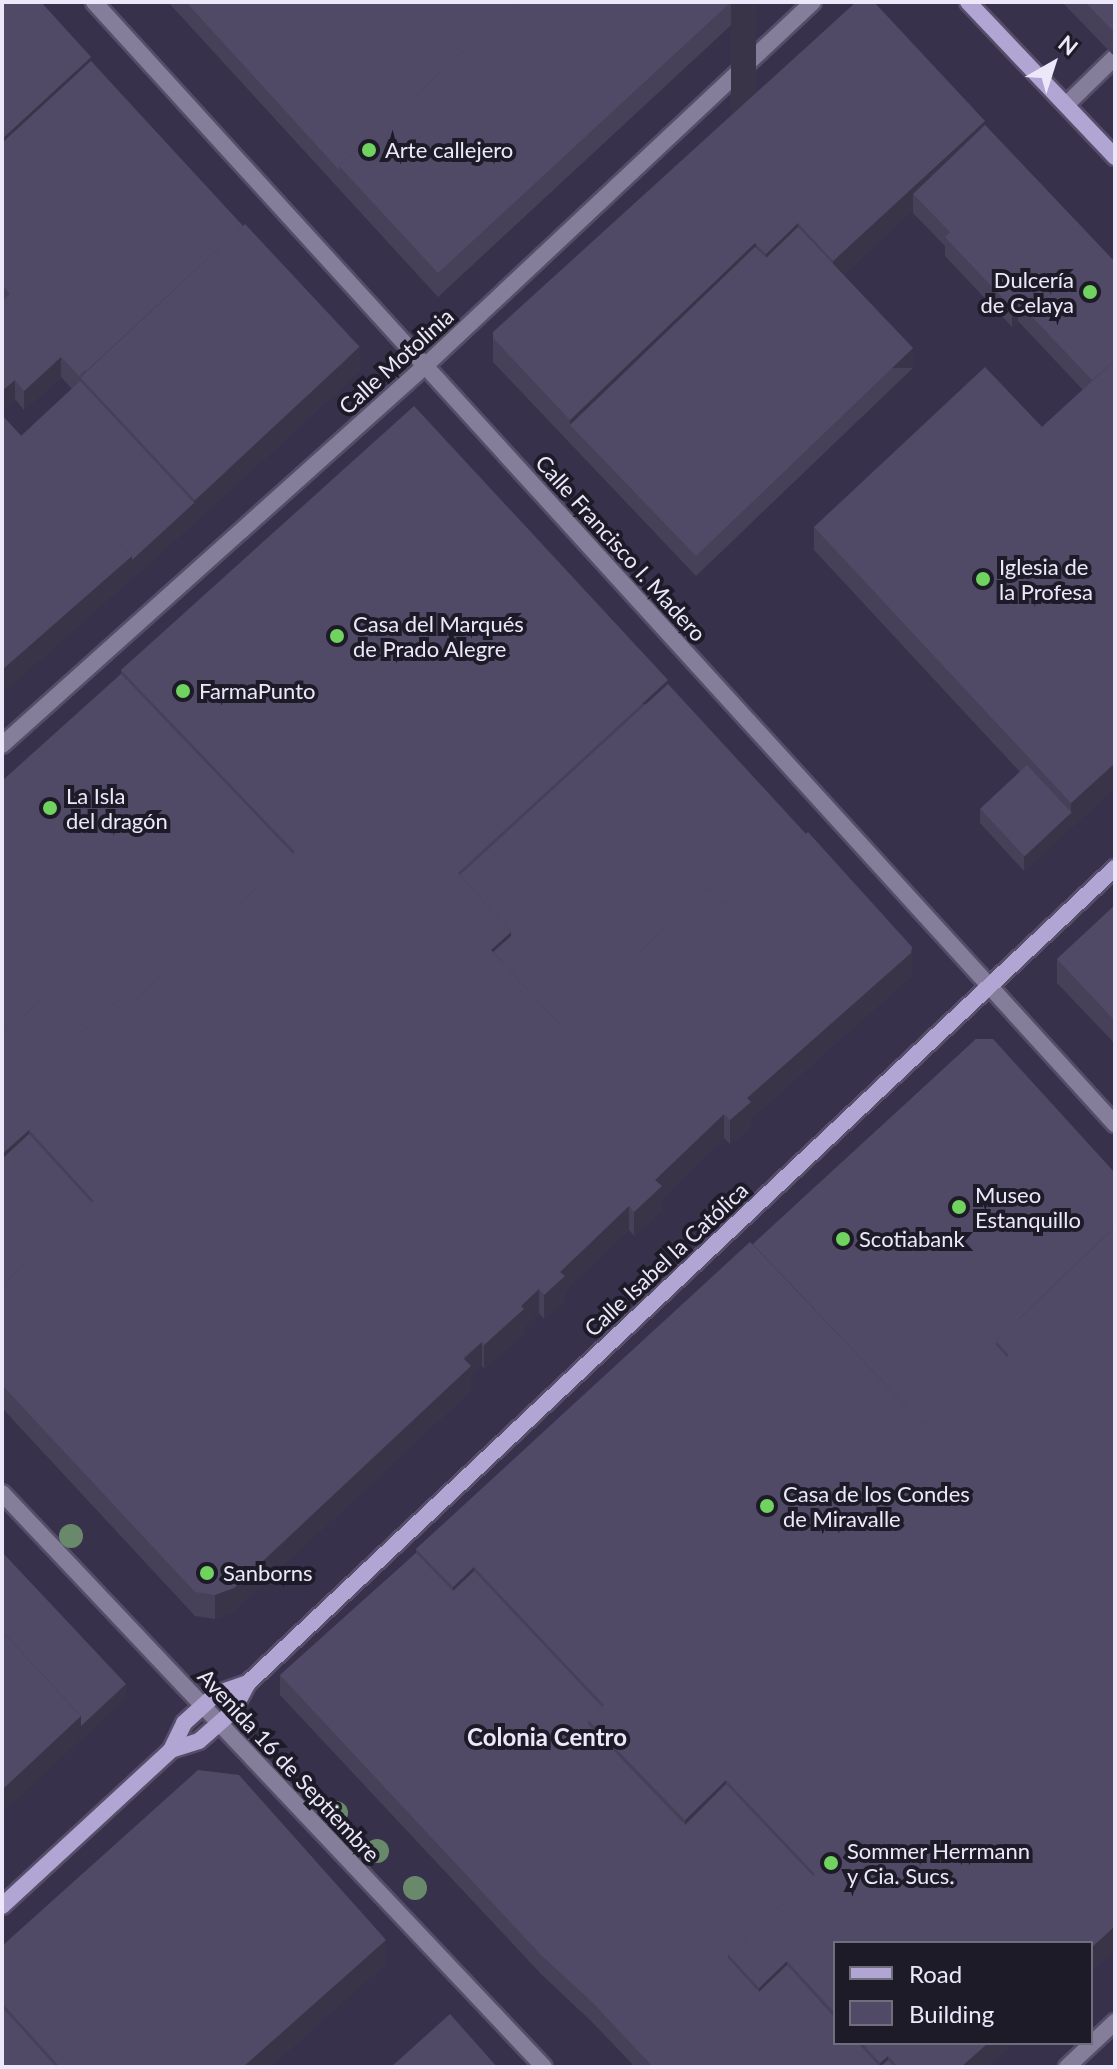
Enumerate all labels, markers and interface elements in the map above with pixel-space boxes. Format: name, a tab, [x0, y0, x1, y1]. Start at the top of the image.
north arrow	[1013, 24, 1093, 104]
text: N	[1053, 29, 1083, 61]
place label: Arte callejero	[385, 137, 513, 163]
marker: Arte callejero	[360, 141, 378, 159]
place label: Dulcería de Celaya	[980, 266, 1074, 318]
marker: Dulcería de Celaya	[1081, 283, 1099, 301]
street label: Calle Motolinia	[333, 303, 459, 419]
street label: Calle Francisco I. Madero	[530, 449, 712, 647]
place label: Iglesia de la Profesa	[999, 553, 1093, 604]
marker: Iglesia de la Profesa	[974, 570, 992, 588]
place label: Casa del Marqués de Prado Alegre	[353, 610, 524, 662]
marker: Casa del Marqués de Prado Alegre	[328, 627, 346, 645]
place label: FarmaPunto	[199, 678, 315, 704]
marker: FarmaPunto	[174, 682, 192, 700]
place label: La Isla del dragón	[66, 782, 168, 834]
marker: La Isla del dragón	[41, 799, 59, 817]
street label: Calle Isabel la Católica	[579, 1176, 753, 1342]
place label: Museo Estanquillo	[975, 1181, 1081, 1232]
marker: Museo Estanquillo	[950, 1198, 968, 1216]
place label: Scotiabank	[859, 1226, 965, 1252]
marker: Scotiabank	[834, 1230, 852, 1248]
place label: Casa de los Condes de Miravalle	[783, 1480, 970, 1532]
marker: Casa de los Condes de Miravalle	[758, 1497, 776, 1515]
place label: Sanborns	[223, 1560, 313, 1586]
marker: Sanborns	[198, 1564, 216, 1582]
street label: Avenida 16 de Septiembre	[193, 1663, 385, 1867]
district label: Colonia Centro	[467, 1723, 627, 1751]
place label: Sommer Herrmann y Cia. Sucs.	[847, 1837, 1030, 1888]
marker: Sommer Herrmann y Cia. Sucs.	[822, 1854, 840, 1872]
legend	[833, 1941, 1093, 2045]
text: Road	[909, 1959, 962, 1988]
text: Building	[909, 1999, 994, 2028]

